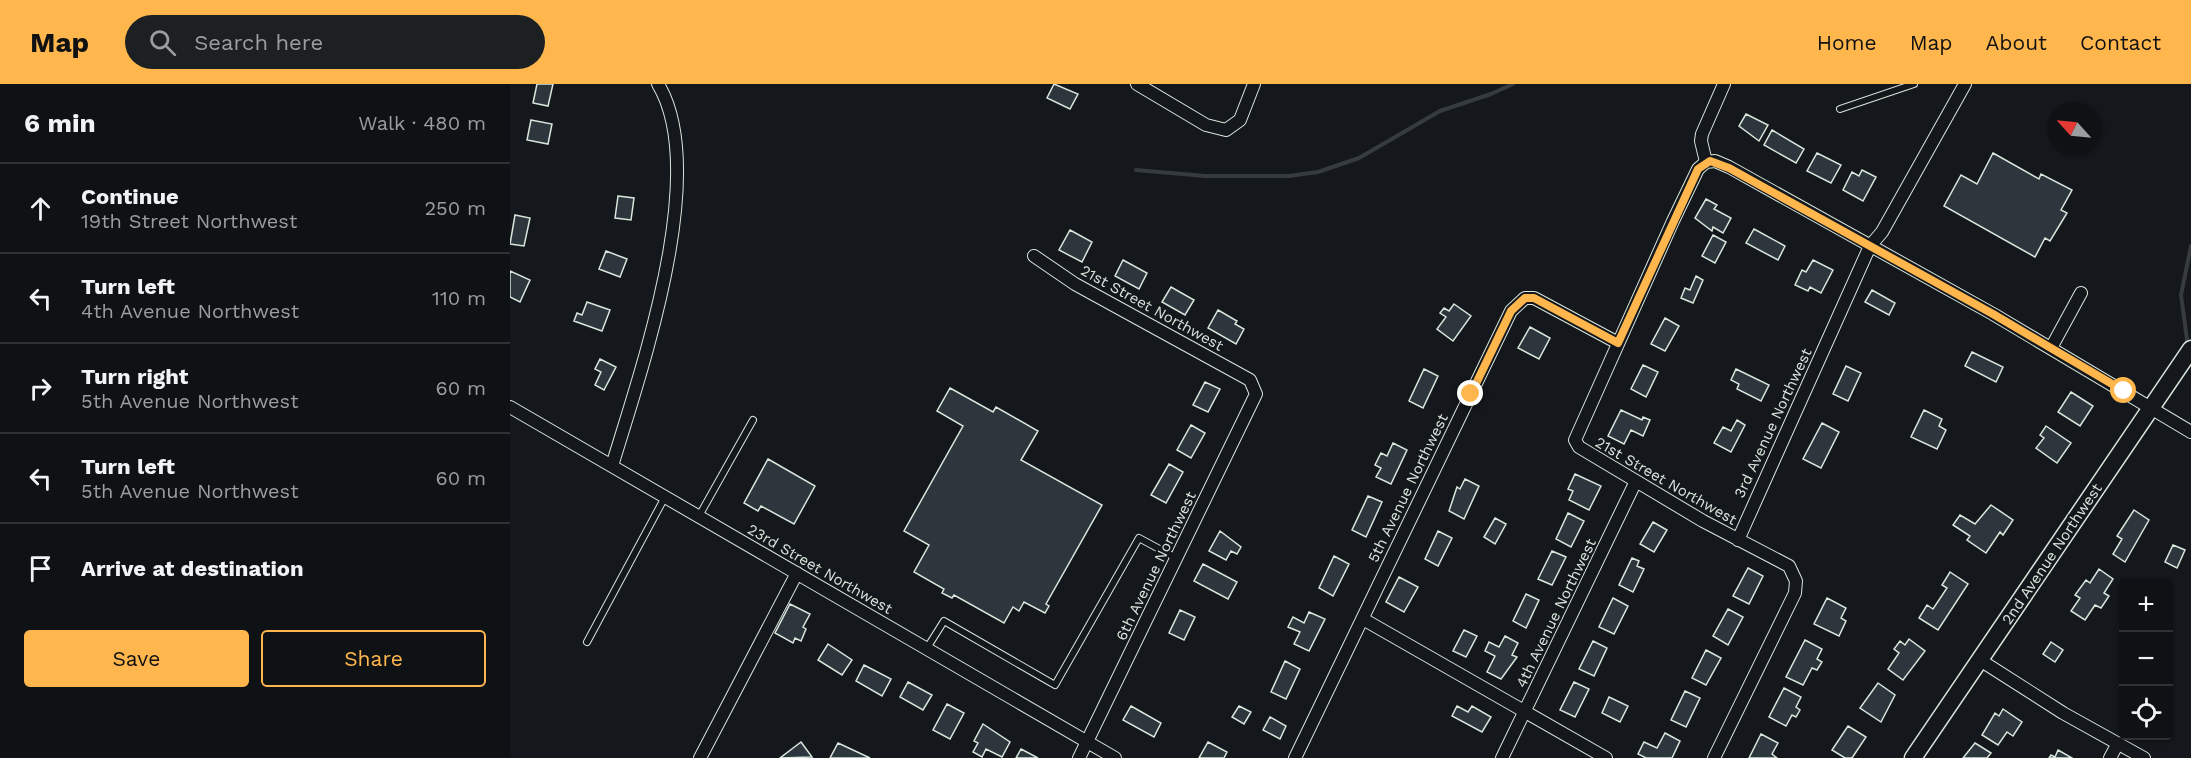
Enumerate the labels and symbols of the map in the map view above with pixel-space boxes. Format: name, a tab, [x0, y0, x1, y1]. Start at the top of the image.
north arrow	[2047, 102, 2101, 156]
street label: 21st Street Northwest	[1078, 261, 1227, 355]
street label: 3rd Avenue Northwest	[1730, 345, 1816, 501]
route start	[2110, 377, 2136, 403]
route end	[1457, 380, 1483, 406]
street label: 5th Avenue Northwest	[1364, 410, 1452, 565]
street label: 21st Street Northwest	[1592, 433, 1741, 529]
street label: 2nd Avenue Northwest	[1998, 479, 2106, 628]
street label: 6th Avenue Northwest	[1112, 488, 1200, 643]
street label: 23rd Street Northwest	[744, 520, 896, 618]
street label: 4th Avenue Northwest	[1512, 535, 1600, 690]

